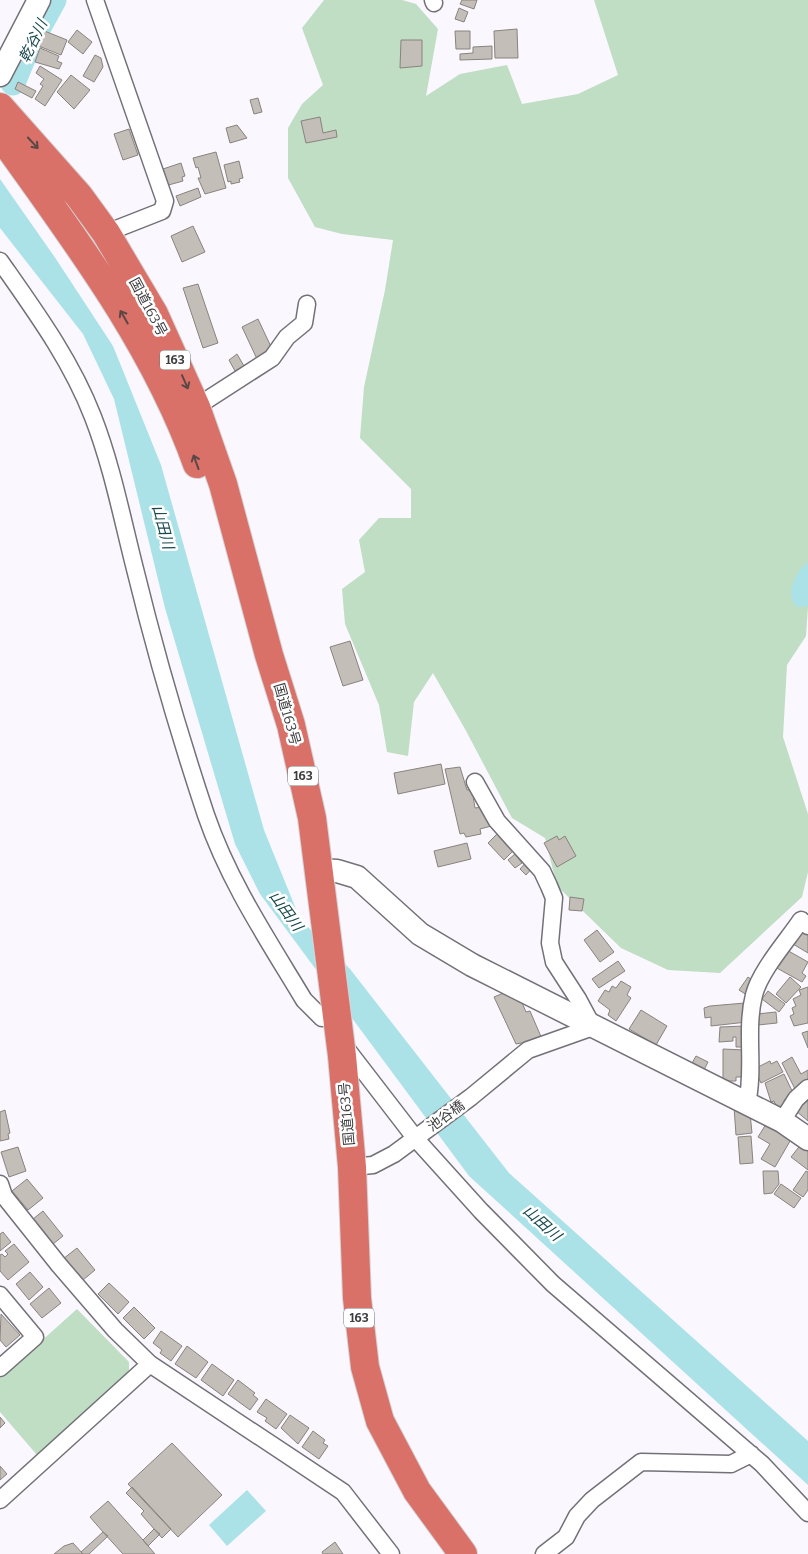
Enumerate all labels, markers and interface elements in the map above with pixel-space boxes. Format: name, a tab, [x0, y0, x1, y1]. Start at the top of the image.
water label: 乾谷川	[15, 15, 52, 65]
one-way arrow	[27, 137, 39, 149]
street label: 国道163号	[126, 275, 170, 339]
one-way arrow	[118, 310, 128, 324]
road number: 163	[160, 350, 190, 370]
one-way arrow	[180, 374, 190, 389]
one-way arrow	[191, 455, 200, 470]
water label: 山田川	[148, 503, 178, 553]
street label: 国道163号	[270, 681, 304, 747]
road number: 163	[288, 766, 318, 786]
water label: 山田川	[265, 888, 308, 936]
street label: 国道163号	[336, 1082, 358, 1146]
street label: 池谷橋	[424, 1097, 468, 1135]
water label: 山田川	[519, 1201, 566, 1246]
road number: 163	[344, 1309, 374, 1328]

